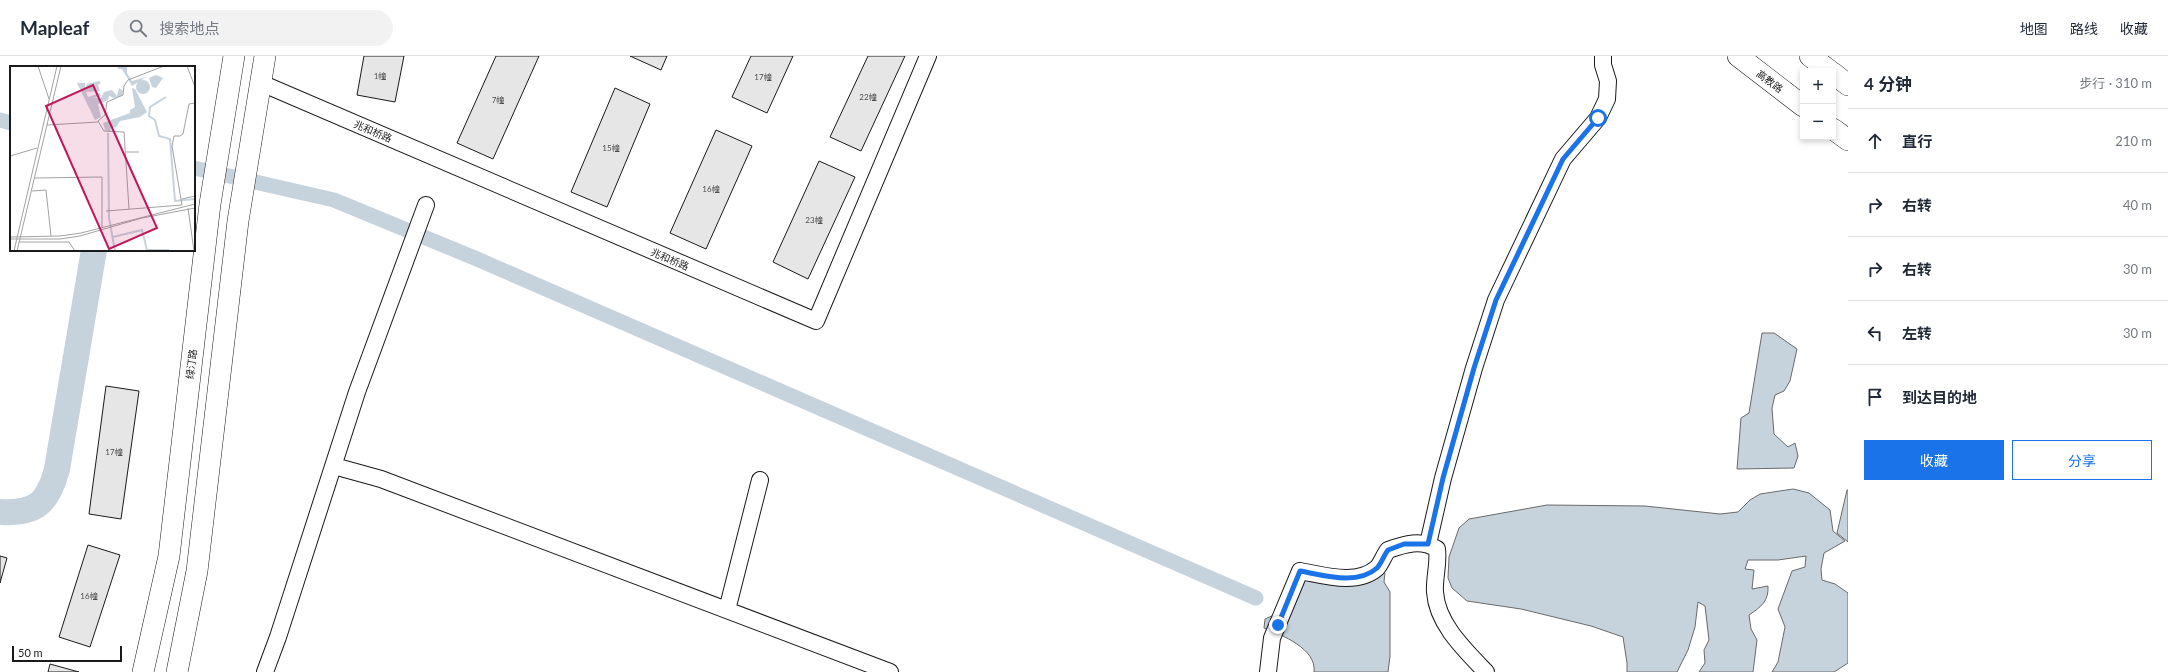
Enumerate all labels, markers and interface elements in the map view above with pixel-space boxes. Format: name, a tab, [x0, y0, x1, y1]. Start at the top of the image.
search box	[113, 10, 393, 46]
text: Mapleaf	[20, 16, 89, 39]
icon: search	[127, 17, 149, 39]
text: 搜索地点	[159, 19, 219, 37]
text: 地图	[2020, 20, 2048, 37]
text: 路线	[2070, 20, 2098, 37]
text: 收藏	[2120, 20, 2148, 37]
inset map	[10, 66, 195, 251]
street label: 高教路	[1754, 67, 1786, 95]
map controls	[1800, 68, 1836, 140]
button: +	[1800, 68, 1836, 104]
house number: 1幢	[374, 71, 386, 81]
house number: 17幢	[754, 72, 772, 82]
text: 4 分钟	[1864, 73, 1912, 94]
text: 步行 · 310 m	[2079, 75, 2152, 91]
house number: 22幢	[859, 92, 877, 102]
house number: 7幢	[492, 95, 504, 105]
button: −	[1800, 104, 1836, 140]
route start	[1589, 109, 1607, 127]
street label: 兆和桥路	[352, 118, 394, 144]
icon: ahead	[1864, 130, 1886, 152]
text: 直行	[1902, 132, 1932, 150]
text: 210 m	[2115, 133, 2152, 149]
house number: 15幢	[602, 143, 620, 153]
house number: 16幢	[702, 184, 720, 194]
icon: right	[1864, 194, 1886, 216]
text: 右转	[1902, 196, 1932, 214]
text: 40 m	[2123, 197, 2152, 213]
house number: 23幢	[805, 215, 823, 225]
street label: 兆和桥路	[649, 246, 691, 272]
icon: right	[1864, 258, 1886, 280]
text: 右转	[1902, 260, 1932, 278]
text: 30 m	[2123, 261, 2152, 277]
icon: left	[1864, 322, 1886, 344]
text: 左转	[1902, 324, 1932, 342]
text: 30 m	[2123, 325, 2152, 341]
street label: 绿汀路	[183, 348, 199, 380]
icon: arrive	[1864, 386, 1886, 408]
text: 到达目的地	[1902, 388, 1977, 406]
button: 收藏	[1864, 440, 2004, 480]
button: 分享	[2012, 440, 2152, 480]
house number: 17幢	[105, 447, 123, 457]
house number: 16幢	[80, 591, 98, 601]
route end	[1269, 616, 1287, 634]
scale bar	[12, 644, 122, 663]
text: 50 m	[18, 646, 43, 659]

